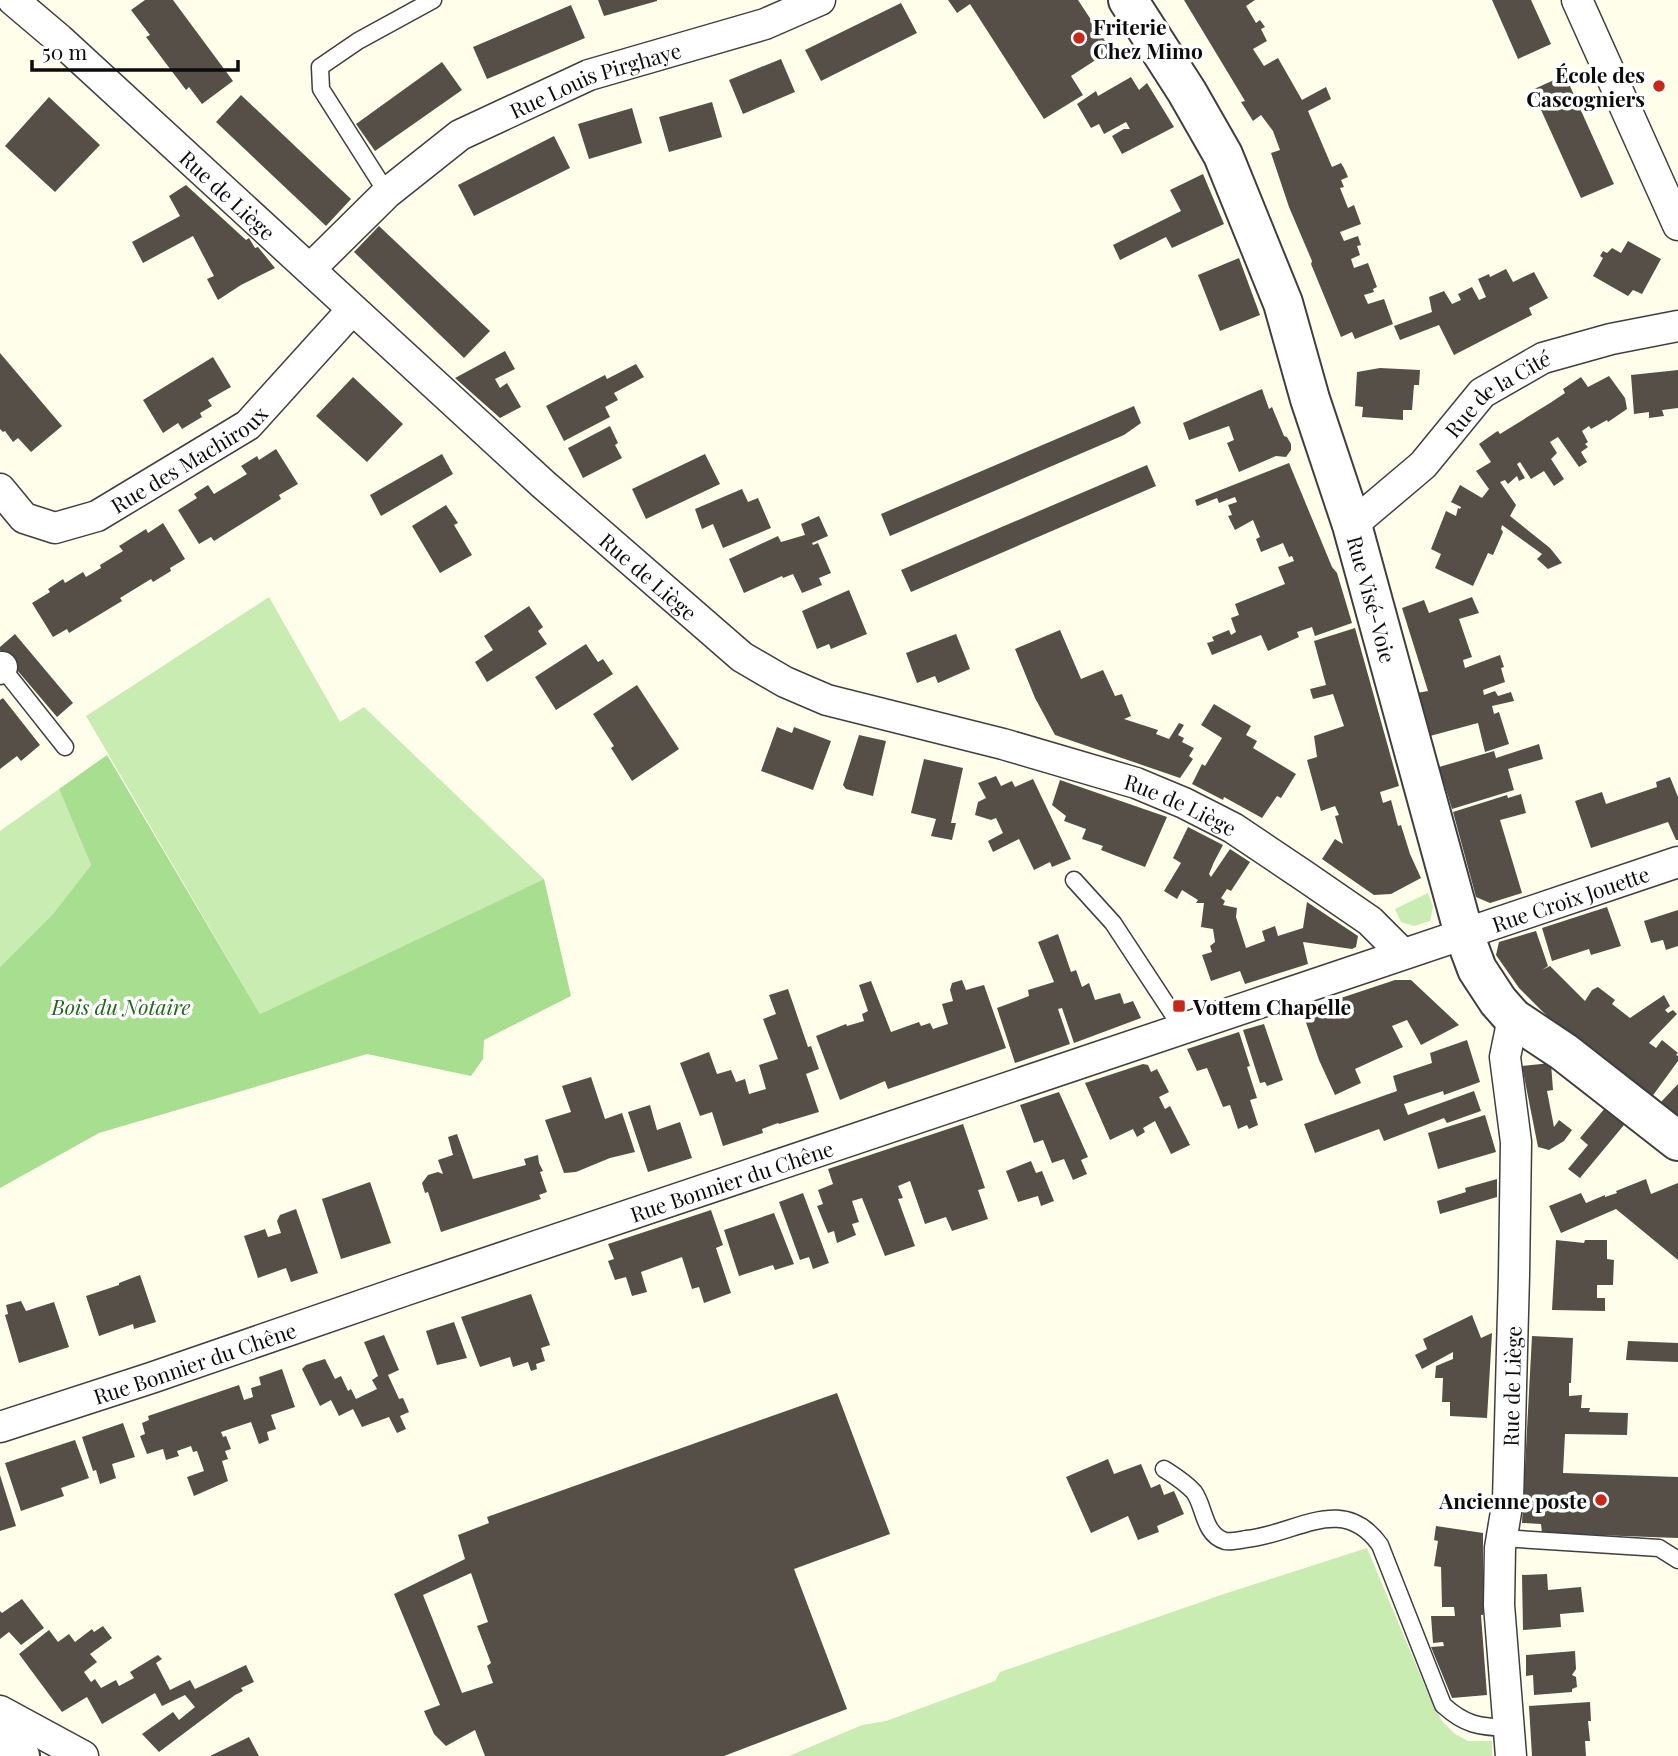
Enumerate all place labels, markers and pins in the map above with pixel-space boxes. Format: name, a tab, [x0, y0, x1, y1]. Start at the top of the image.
place label: Friterie Chez Mimo	[1093, 12, 1203, 64]
marker: Friterie Chez Mimo	[1071, 30, 1087, 46]
place label: École des Cascogniers	[1526, 60, 1645, 112]
marker: École des Cascogniers	[1651, 78, 1667, 94]
place label: Vottem Chapelle	[1192, 992, 1351, 1020]
marker: Vottem Chapelle	[1171, 998, 1187, 1014]
place label: Ancienne poste	[1438, 1486, 1587, 1514]
marker: Ancienne poste	[1593, 1492, 1609, 1508]

